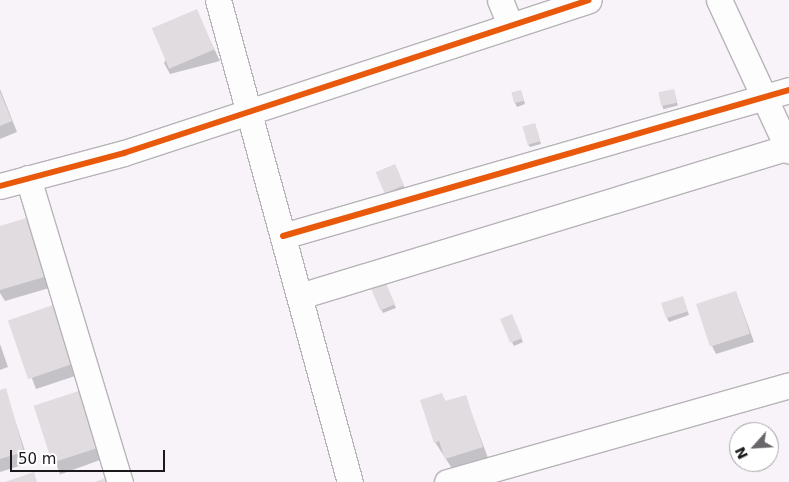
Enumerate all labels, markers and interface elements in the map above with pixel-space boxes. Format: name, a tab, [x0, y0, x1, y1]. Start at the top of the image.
north arrow	[729, 422, 779, 472]
scale bar	[12, 440, 168, 472]
text: N	[732, 444, 751, 462]
text: 50 m	[18, 450, 56, 468]

